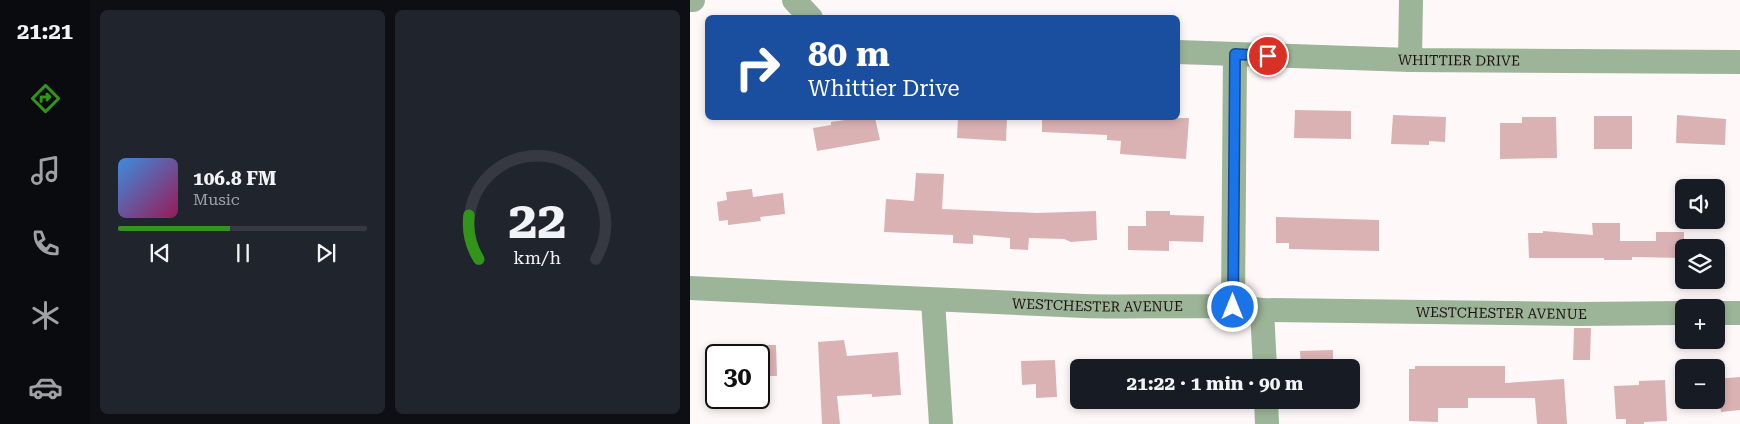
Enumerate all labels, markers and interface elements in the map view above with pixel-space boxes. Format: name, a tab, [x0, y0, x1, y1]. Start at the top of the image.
text: 21:21	[17, 19, 73, 44]
text: 80 m	[808, 34, 890, 75]
icon: right	[725, 35, 790, 100]
pin	[1247, 35, 1289, 77]
icon: arrive	[1254, 42, 1282, 70]
street label: WHITTIER DRIVE	[1398, 52, 1520, 69]
text: Whittier Drive	[808, 76, 960, 101]
icon: directions	[28, 81, 63, 116]
icon: music	[28, 153, 63, 188]
text: 106.8 FM	[193, 167, 276, 190]
map controls	[1675, 179, 1725, 409]
button: sound	[1675, 179, 1725, 229]
text: Music	[193, 190, 240, 209]
text: 22	[508, 190, 567, 251]
icon: phone	[28, 226, 63, 261]
icon: previous	[146, 239, 174, 267]
icon: pause	[229, 239, 257, 267]
icon: next	[312, 239, 340, 267]
button: layers	[1675, 239, 1725, 289]
text: km/h	[514, 247, 562, 268]
position arrow	[1206, 280, 1258, 332]
street label: WESTCHESTER AVENUE	[1012, 295, 1183, 315]
icon: climate	[28, 298, 63, 333]
button: +	[1675, 299, 1725, 349]
street label: WESTCHESTER AVENUE	[1416, 304, 1587, 322]
speed limit sign: 30	[705, 344, 770, 409]
button: −	[1675, 359, 1725, 409]
icon: car	[28, 370, 63, 405]
text: 21:22 · 1 min · 90 m	[1127, 372, 1303, 395]

